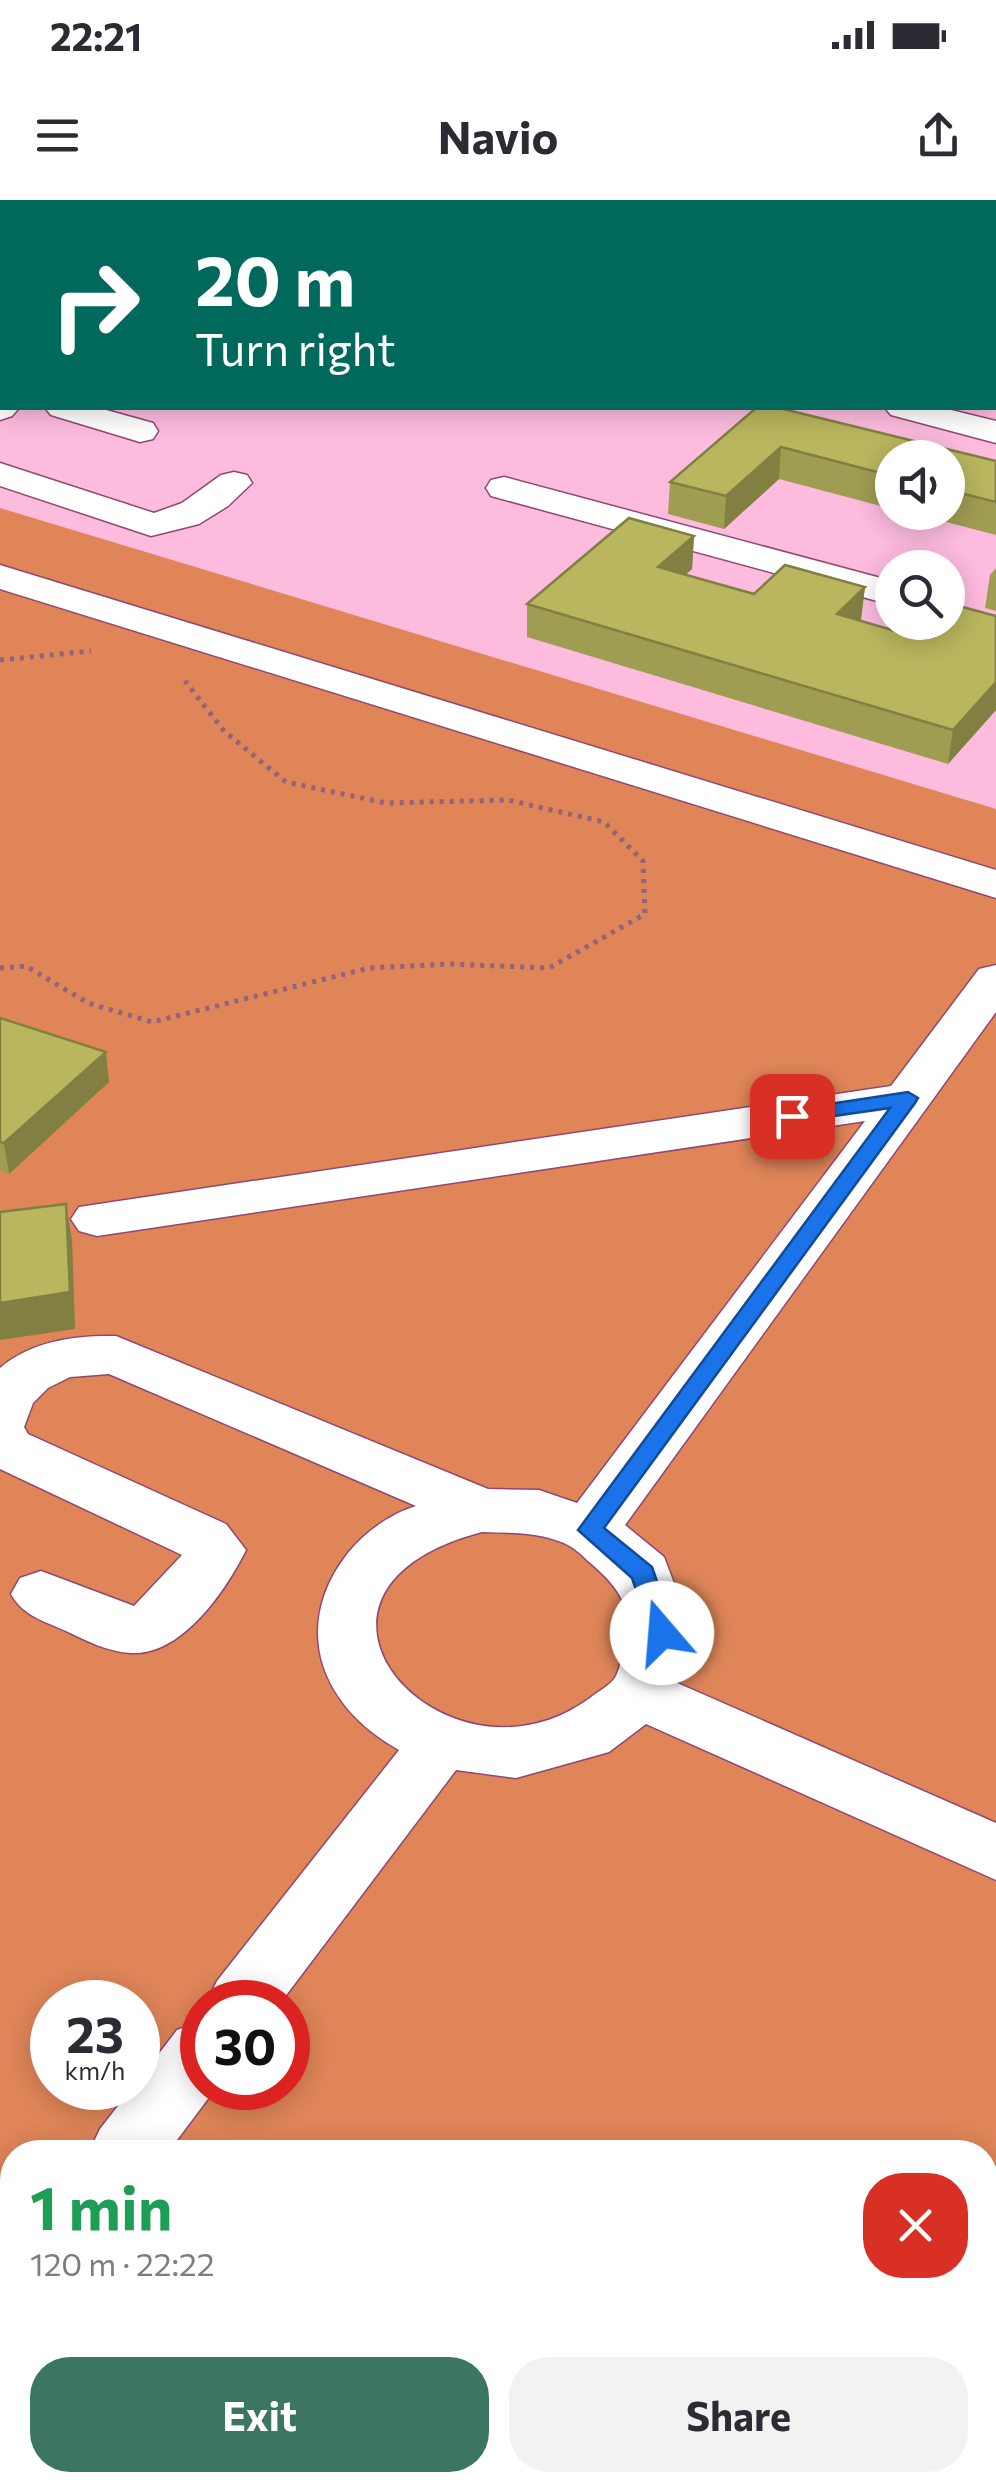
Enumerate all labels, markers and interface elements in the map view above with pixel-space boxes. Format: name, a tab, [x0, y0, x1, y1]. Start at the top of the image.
text: 22:21	[50, 12, 142, 59]
icon: menu	[30, 108, 85, 163]
text: Navio	[438, 108, 558, 163]
icon: share	[911, 108, 966, 163]
text: 20 m	[195, 235, 355, 320]
icon: right	[30, 240, 160, 370]
text: Turn right	[195, 320, 396, 375]
map controls	[875, 440, 965, 640]
button: sound	[875, 440, 965, 530]
button: search	[875, 550, 965, 640]
pin	[750, 1074, 835, 1159]
icon: arrive	[765, 1089, 820, 1144]
position arrow	[610, 1581, 714, 1685]
speed limit sign: 30	[180, 1980, 310, 2110]
text: 23	[66, 2002, 124, 2063]
text: km/h	[65, 2055, 125, 2085]
text: 1 min	[30, 2169, 172, 2242]
button: close	[863, 2173, 968, 2278]
text: 120 m · 22:22	[30, 2243, 215, 2283]
button: Exit	[30, 2357, 489, 2472]
button: Share	[509, 2357, 968, 2472]

